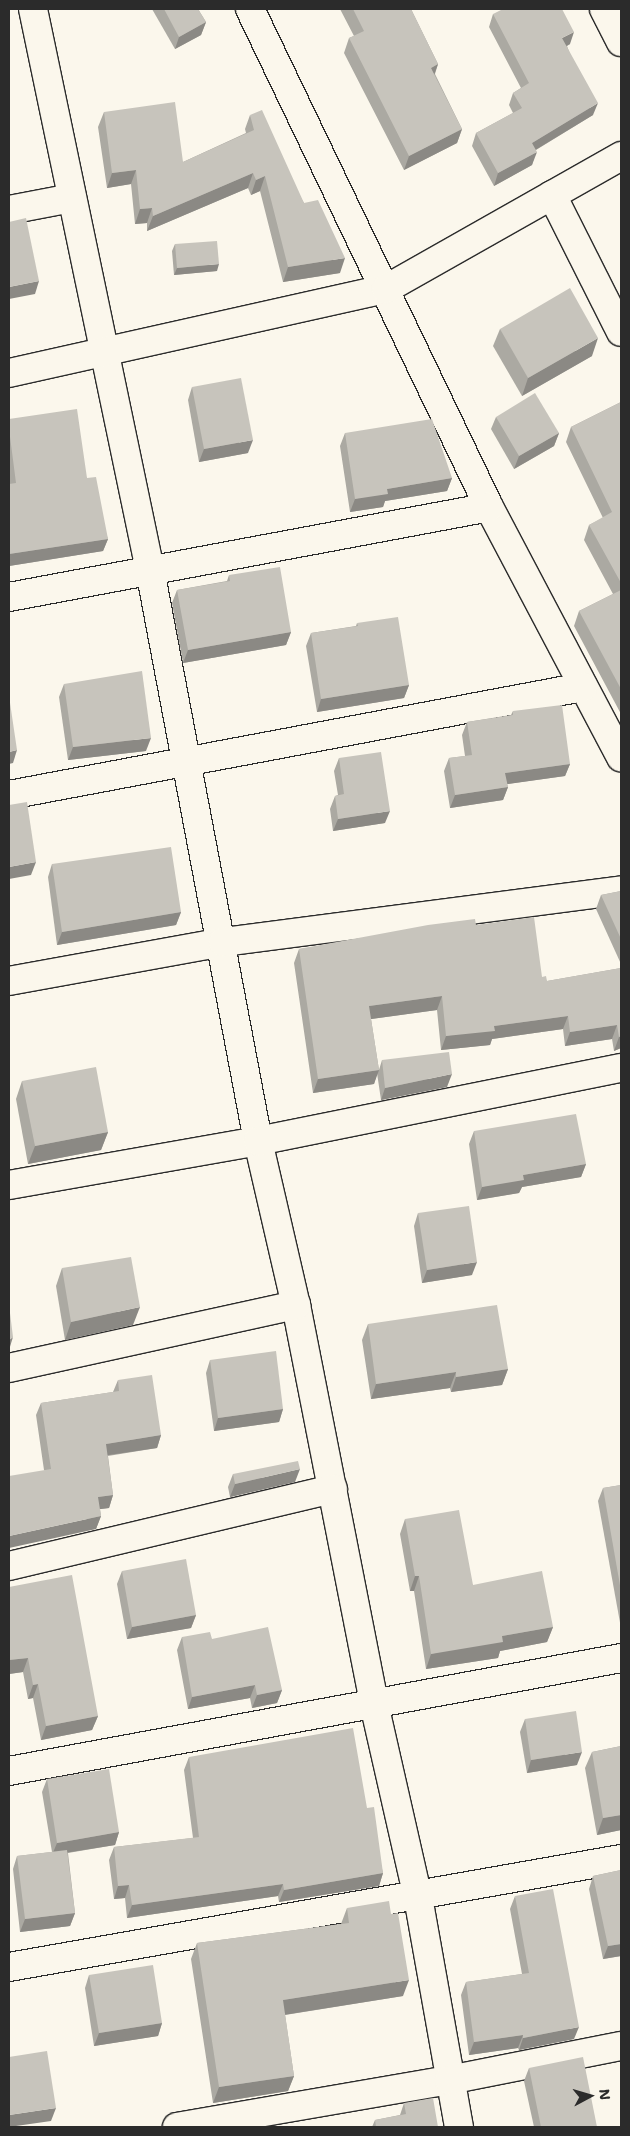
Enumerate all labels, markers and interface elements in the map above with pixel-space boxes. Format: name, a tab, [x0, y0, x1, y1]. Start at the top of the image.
north arrow	[565, 2071, 615, 2121]
text: N	[595, 2088, 614, 2101]

